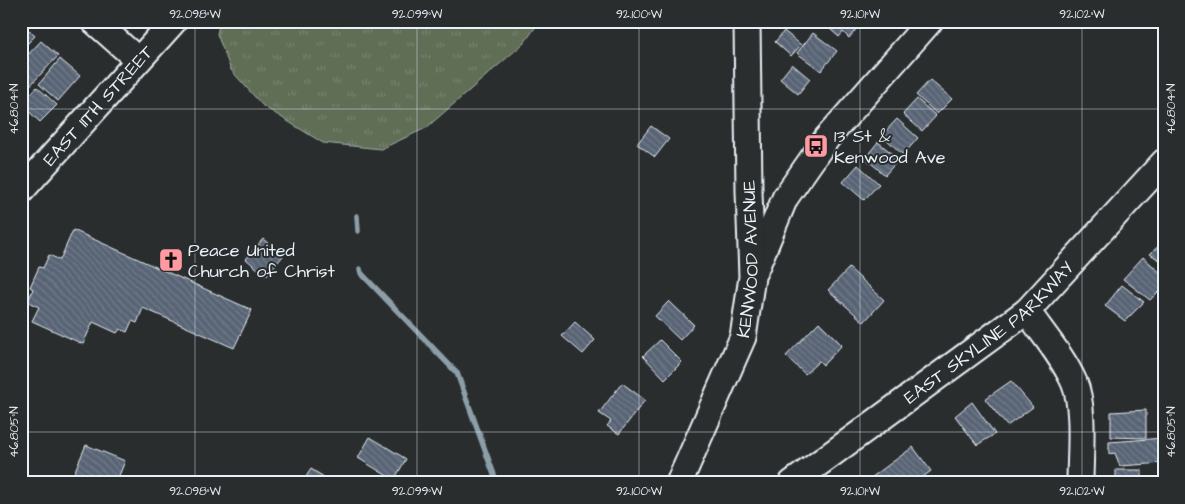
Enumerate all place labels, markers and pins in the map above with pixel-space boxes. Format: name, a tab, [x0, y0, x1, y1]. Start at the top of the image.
place label: 13 St & Kenwood Ave	[834, 124, 946, 170]
bus stop icon: 13 St & Kenwood Ave	[803, 133, 829, 159]
place label: Peace United Church of Christ	[188, 238, 336, 284]
church icon: Peace United Church of Christ	[158, 247, 184, 273]

